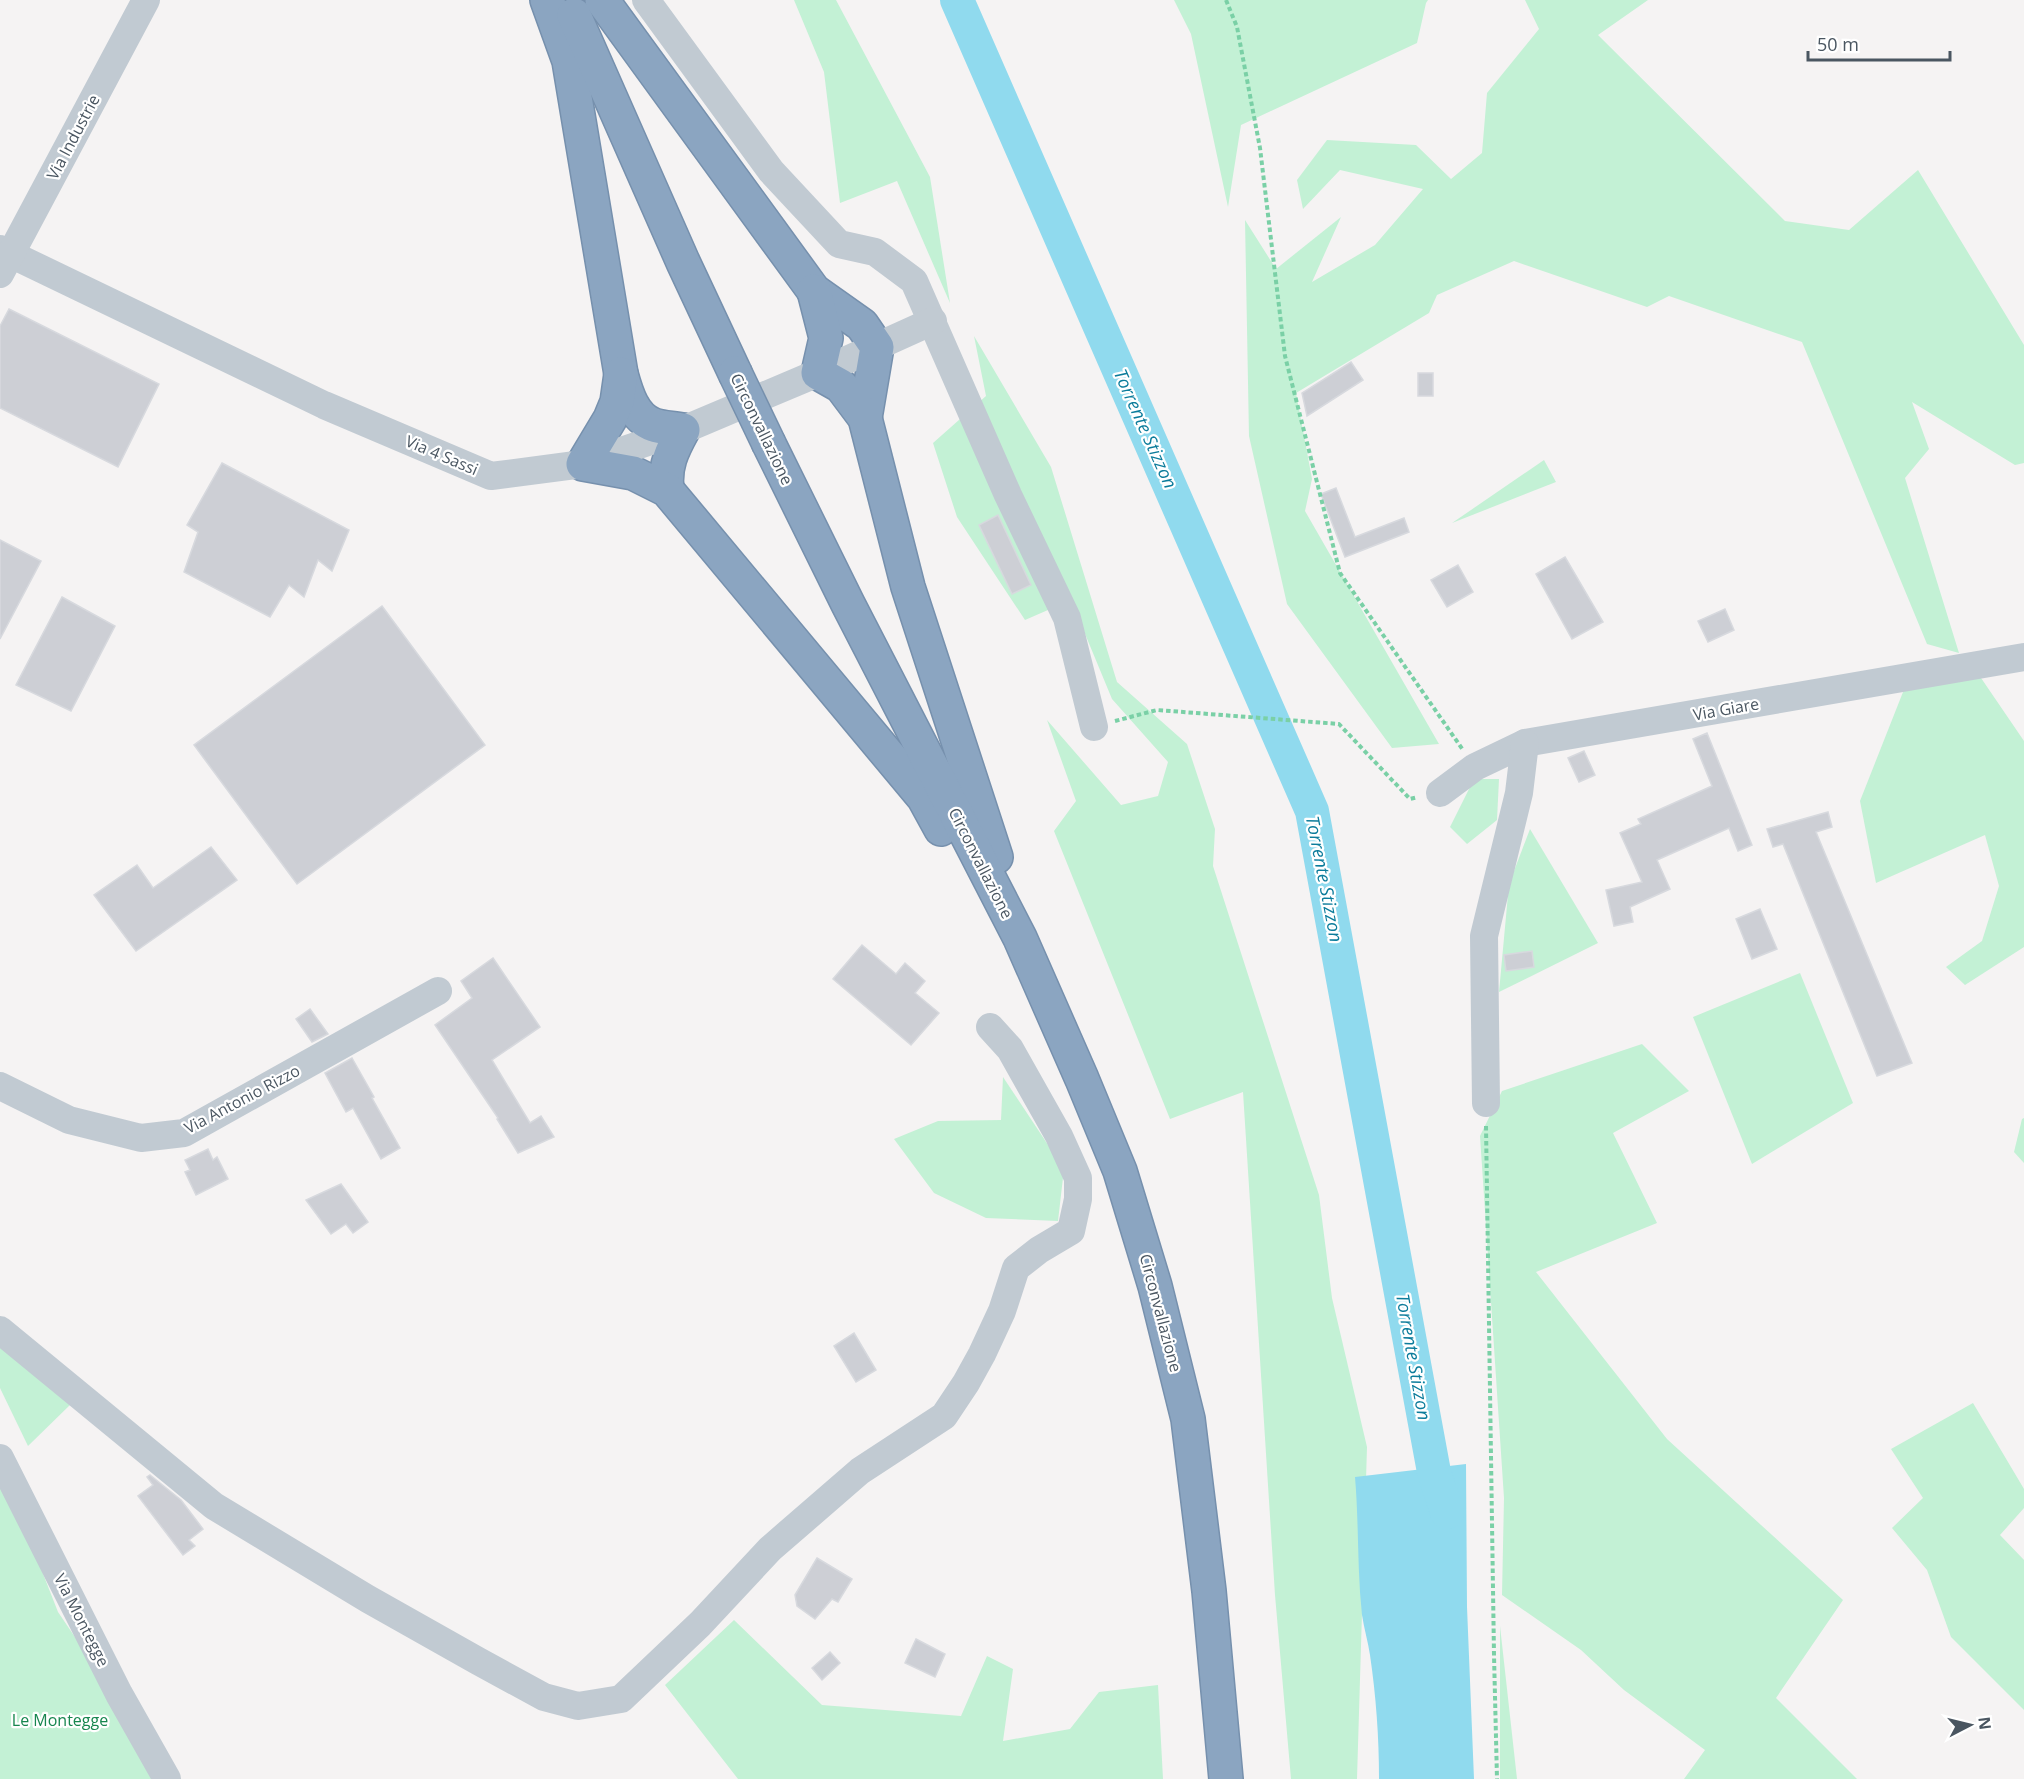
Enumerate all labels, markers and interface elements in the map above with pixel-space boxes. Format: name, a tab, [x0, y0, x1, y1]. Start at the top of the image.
scale bar	[1808, 24, 1950, 62]
text: 50 m	[1817, 32, 1859, 56]
street label: Via Industrie	[41, 91, 105, 183]
water label: Torrente Stizzon	[1109, 365, 1183, 492]
street label: Circonvallazione	[725, 370, 799, 488]
street label: Via 4 Sassi	[402, 430, 482, 480]
street label: Via Giare	[1691, 692, 1761, 726]
street label: Circonvallazione	[944, 804, 1018, 922]
water label: Torrente Stizzon	[1301, 814, 1349, 944]
street label: Via Antonio Rizzo	[180, 1059, 304, 1139]
street label: Circonvallazione	[1135, 1251, 1187, 1375]
water label: Torrente Stizzon	[1391, 1292, 1437, 1422]
street label: Via Montegge	[49, 1570, 115, 1670]
north arrow	[1940, 1695, 2000, 1755]
park label: Le Montegge	[12, 1709, 108, 1731]
text: N	[1973, 1715, 1997, 1731]

